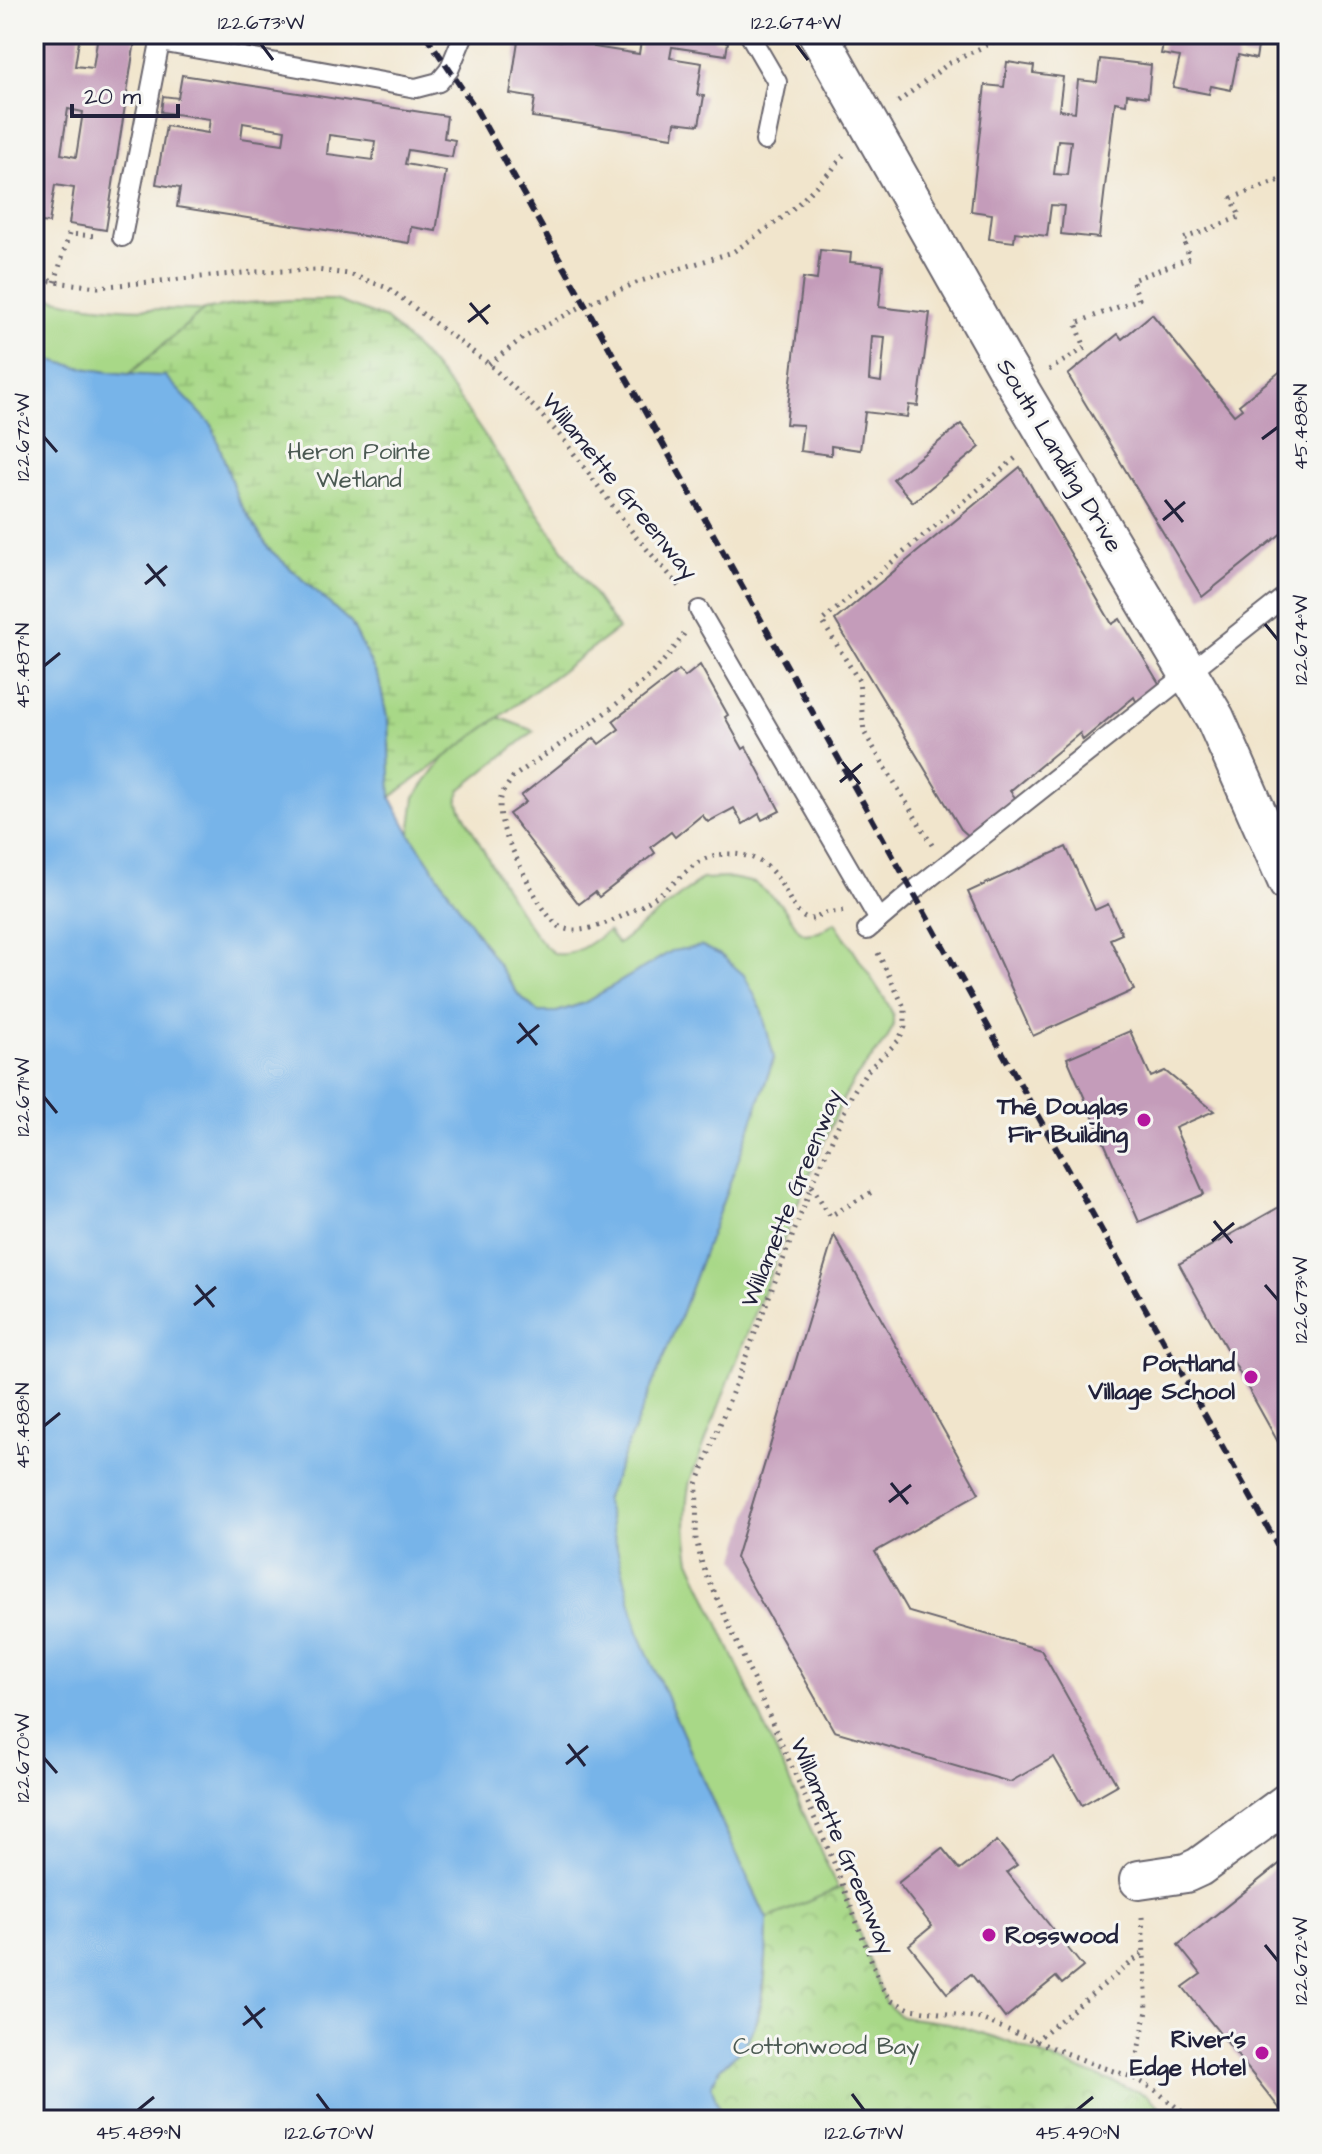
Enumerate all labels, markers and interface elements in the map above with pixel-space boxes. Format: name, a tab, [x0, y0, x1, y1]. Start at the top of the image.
text: 122.673°W	[218, 9, 304, 37]
text: 122.674°W	[751, 9, 841, 37]
scale bar	[72, 68, 178, 118]
text: 20 m	[84, 80, 141, 114]
street label: South Landing Drive	[987, 352, 1131, 559]
text: 45.488°N	[1287, 383, 1315, 471]
street label: Willamette Greenway	[532, 386, 706, 588]
text: 122.672°W	[9, 393, 37, 481]
park label: Heron Pointe Wetland	[288, 435, 431, 497]
text: 122.674°W	[1287, 595, 1315, 685]
text: 45.487°N	[9, 623, 37, 709]
text: 122.671°W	[9, 1057, 37, 1136]
street label: Willamette Greenway	[733, 1084, 852, 1313]
place label: The Douglas Fir Building	[996, 1090, 1129, 1153]
marker: The Douglas Fir Building	[1135, 1111, 1153, 1129]
text: 122.673°W	[1287, 1257, 1315, 1343]
place label: Portland Village School	[1087, 1347, 1236, 1410]
marker: Portland Village School	[1242, 1368, 1260, 1386]
text: 45.488°N	[9, 1382, 37, 1470]
text: 122.670°W	[9, 1713, 37, 1802]
street label: Willamette Greenway	[780, 1733, 903, 1960]
text: 122.672°W	[1287, 1917, 1315, 2005]
place label: Rosswood	[1005, 1919, 1119, 1953]
marker: Rosswood	[980, 1926, 998, 1944]
place label: River's Edge Hotel	[1130, 2023, 1246, 2086]
park label: Cottonwood Bay	[733, 2030, 919, 2065]
marker: River's Edge Hotel	[1253, 2044, 1271, 2062]
text: 45.489°N	[95, 2119, 181, 2147]
text: 122.670°W	[285, 2119, 374, 2147]
text: 122.671°W	[825, 2119, 904, 2147]
text: 45.490°N	[1034, 2119, 1120, 2147]

